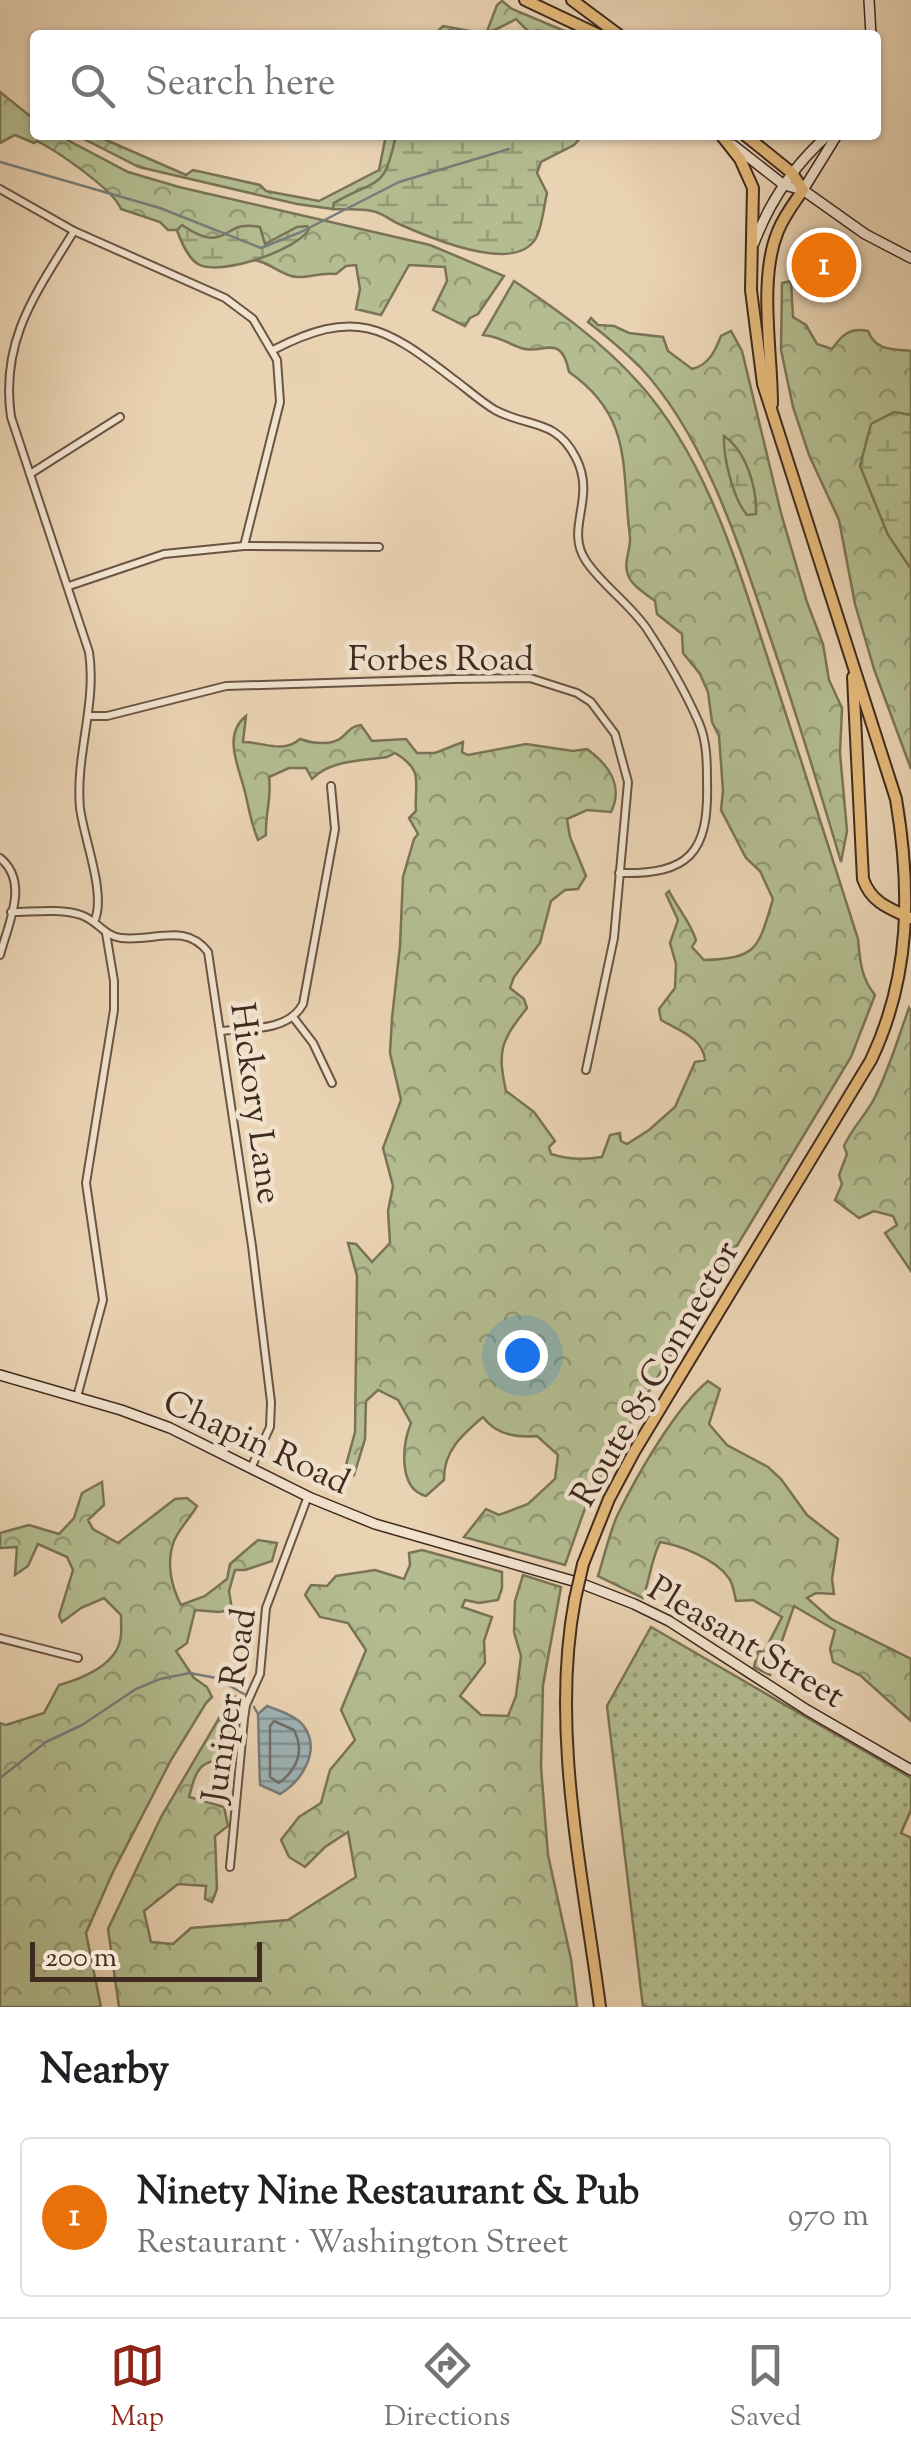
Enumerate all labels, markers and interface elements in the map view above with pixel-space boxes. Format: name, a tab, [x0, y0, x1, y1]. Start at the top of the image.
search box	[30, 30, 881, 140]
icon: search	[65, 58, 120, 113]
text: Search here	[145, 58, 336, 112]
pin: 1	[792, 228, 856, 302]
street label: Forbes Road	[348, 636, 534, 687]
street label: Hickory Lane	[214, 1000, 293, 1207]
street label: Route 85 Connector	[560, 1232, 754, 1517]
your location	[497, 1330, 548, 1381]
street label: Chapin Road	[154, 1379, 357, 1510]
street label: Pleasant Street	[637, 1565, 853, 1723]
street label: Juniper Road	[191, 1605, 272, 1808]
scale bar	[30, 1937, 262, 1982]
text: 200 m	[45, 1939, 117, 1979]
text: Nearby	[40, 2042, 169, 2102]
text: Ninety Nine Restaurant & Pub	[137, 2167, 639, 2221]
text: 1	[69, 2194, 80, 2240]
text: 970 m	[788, 2194, 869, 2240]
text: Restaurant · Washington Street	[137, 2221, 568, 2267]
tab: Map	[110, 2338, 165, 2438]
tab: Directions	[384, 2338, 510, 2438]
tab: Saved	[729, 2338, 801, 2438]

